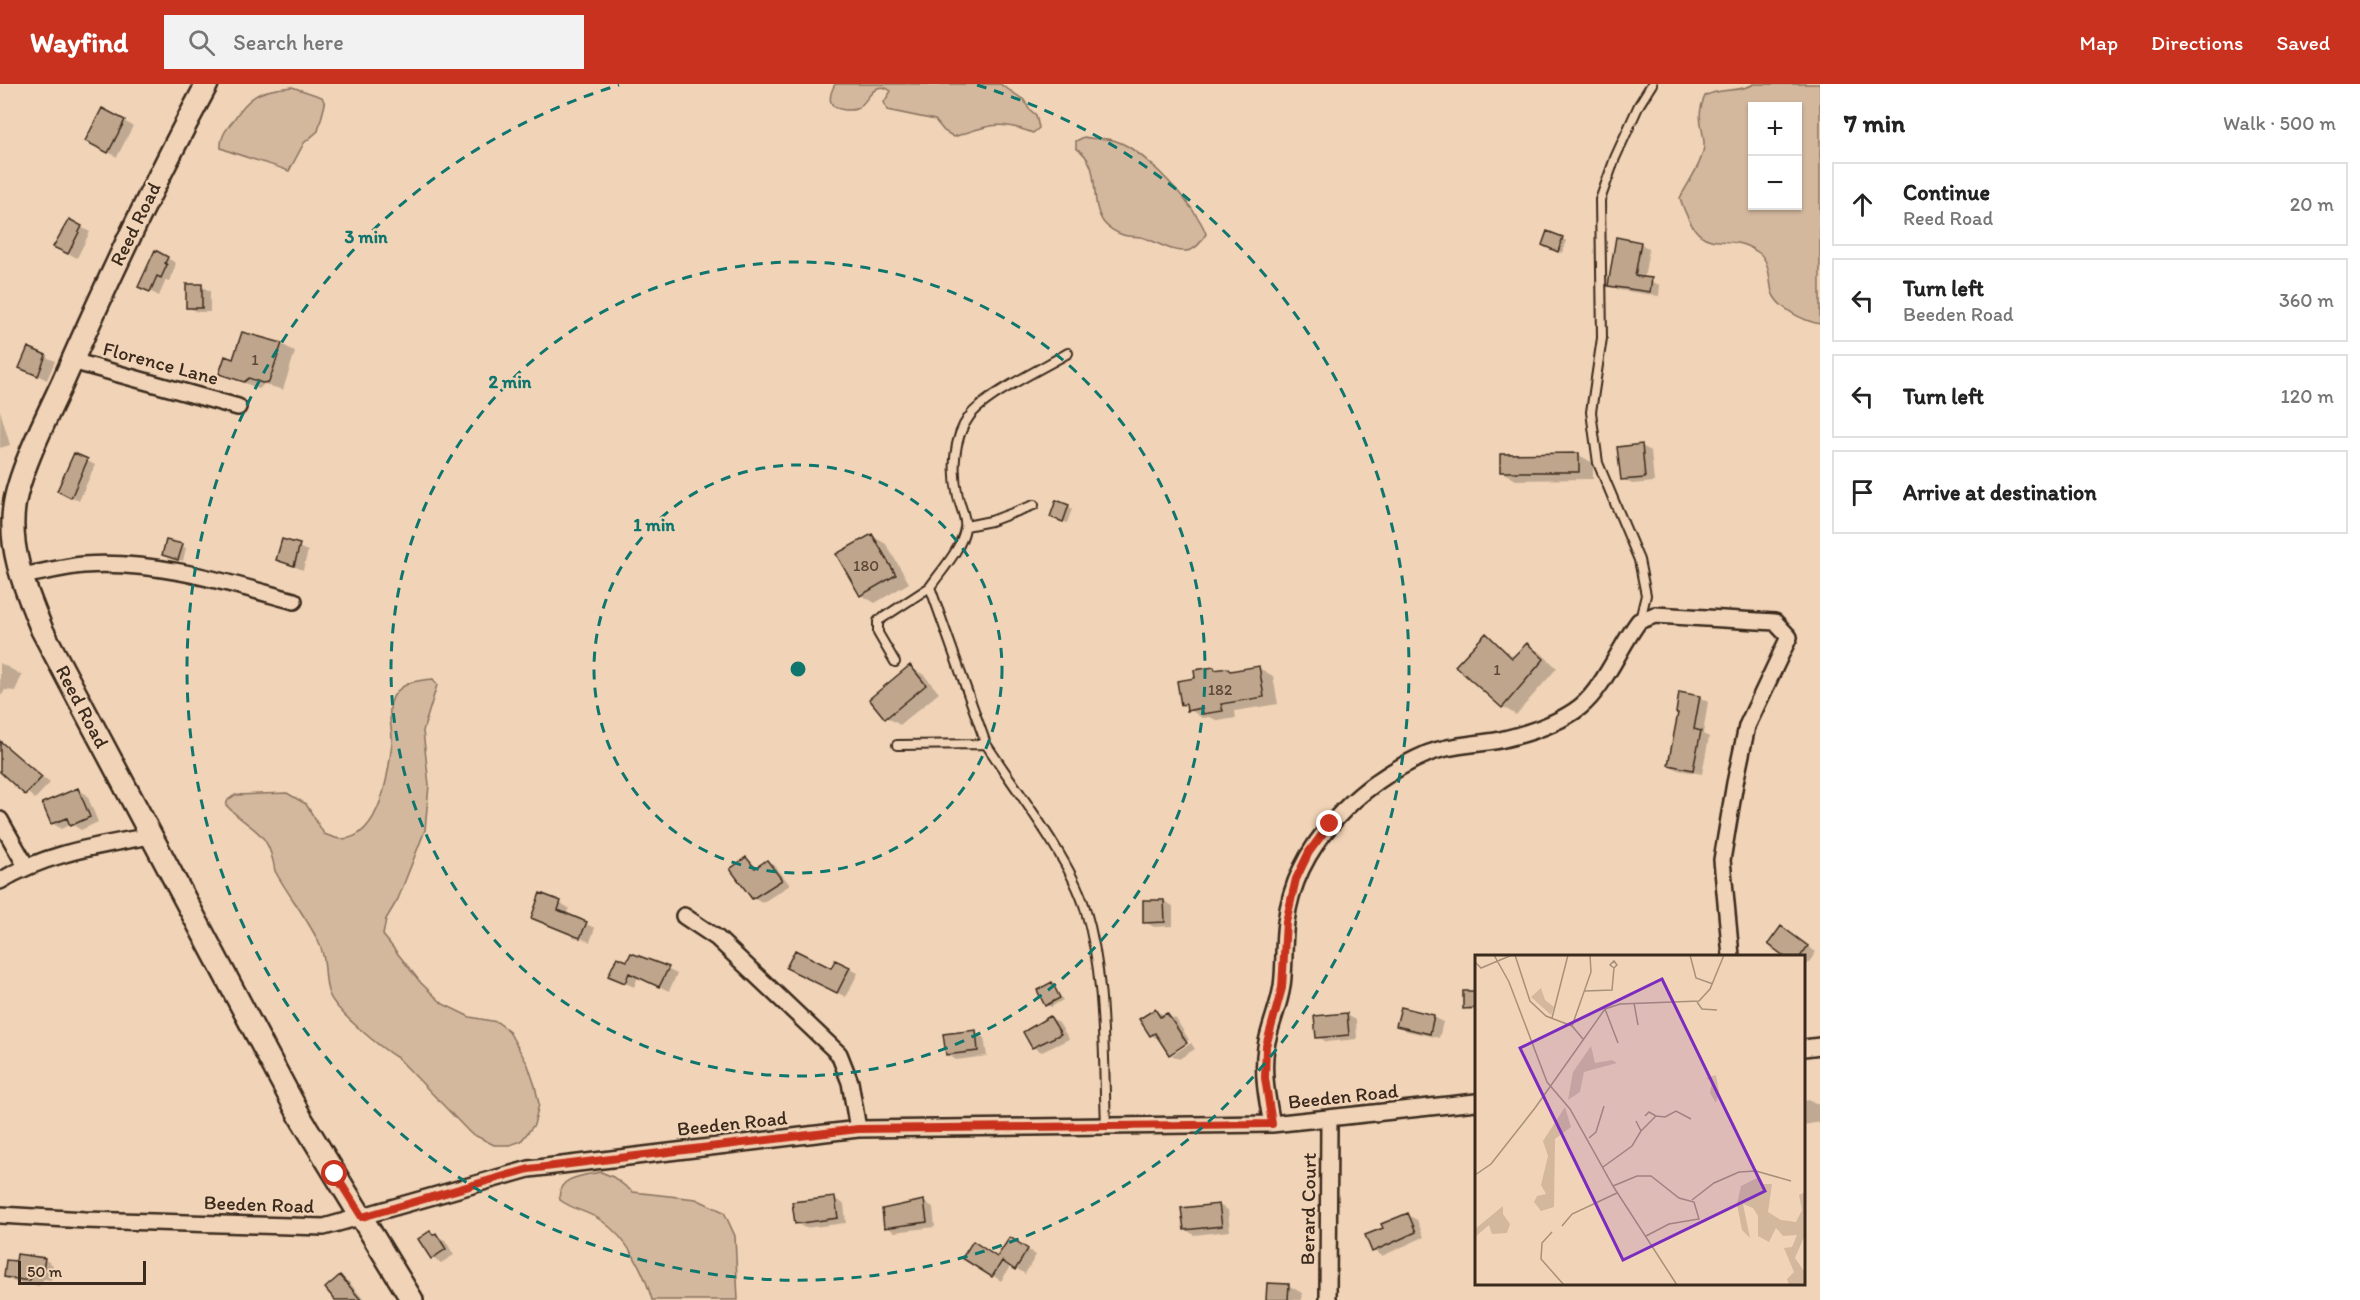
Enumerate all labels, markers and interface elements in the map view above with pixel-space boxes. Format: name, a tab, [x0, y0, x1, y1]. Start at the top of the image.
search box	[164, 15, 584, 69]
text: Wayfind	[30, 25, 128, 59]
icon: search	[185, 26, 218, 59]
text: Search here	[233, 29, 344, 56]
text: Map	[2080, 30, 2118, 55]
text: Directions	[2151, 30, 2243, 55]
text: Saved	[2276, 30, 2330, 55]
map controls	[1748, 102, 1802, 210]
button: +	[1748, 102, 1802, 156]
text: 7 min	[1844, 107, 1905, 139]
text: Walk · 500 m	[2223, 111, 2336, 135]
button: −	[1748, 156, 1802, 210]
street label: Reed Road	[104, 178, 166, 270]
text: Continue	[1903, 179, 1990, 206]
icon: ahead	[1846, 188, 1879, 221]
text: 20 m	[2290, 192, 2334, 216]
text: Reed Road	[1903, 206, 1993, 230]
text: 3 min	[344, 226, 388, 248]
text: Turn left	[1903, 275, 1984, 302]
icon: left	[1846, 284, 1879, 317]
text: 360 m	[2279, 288, 2334, 312]
text: Beeden Road	[1903, 302, 2014, 326]
street label: Florence Lane	[101, 336, 221, 390]
house number: 1	[251, 350, 259, 369]
text: 2 min	[489, 371, 532, 393]
icon: left	[1846, 380, 1879, 413]
text: Turn left	[1903, 383, 1984, 410]
text: 120 m	[2281, 384, 2334, 408]
icon: arrive	[1846, 476, 1879, 509]
text: Arrive at destination	[1903, 479, 2097, 506]
text: 1 min	[633, 514, 675, 536]
house number: 180	[853, 556, 879, 575]
centre of rings	[788, 659, 808, 679]
house number: 1	[1493, 660, 1501, 679]
street label: Reed Road	[51, 661, 114, 752]
house number: 182	[1208, 680, 1233, 699]
route end	[1316, 810, 1342, 836]
inset map	[1475, 955, 1805, 1285]
street label: Beeden Road	[1287, 1078, 1399, 1114]
street label: Beeden Road	[676, 1105, 788, 1141]
street label: Berard Court	[1295, 1152, 1321, 1266]
route start	[321, 1160, 347, 1186]
street label: Beeden Road	[203, 1190, 315, 1218]
scale bar	[18, 1258, 146, 1286]
text: 50 m	[27, 1262, 62, 1281]

